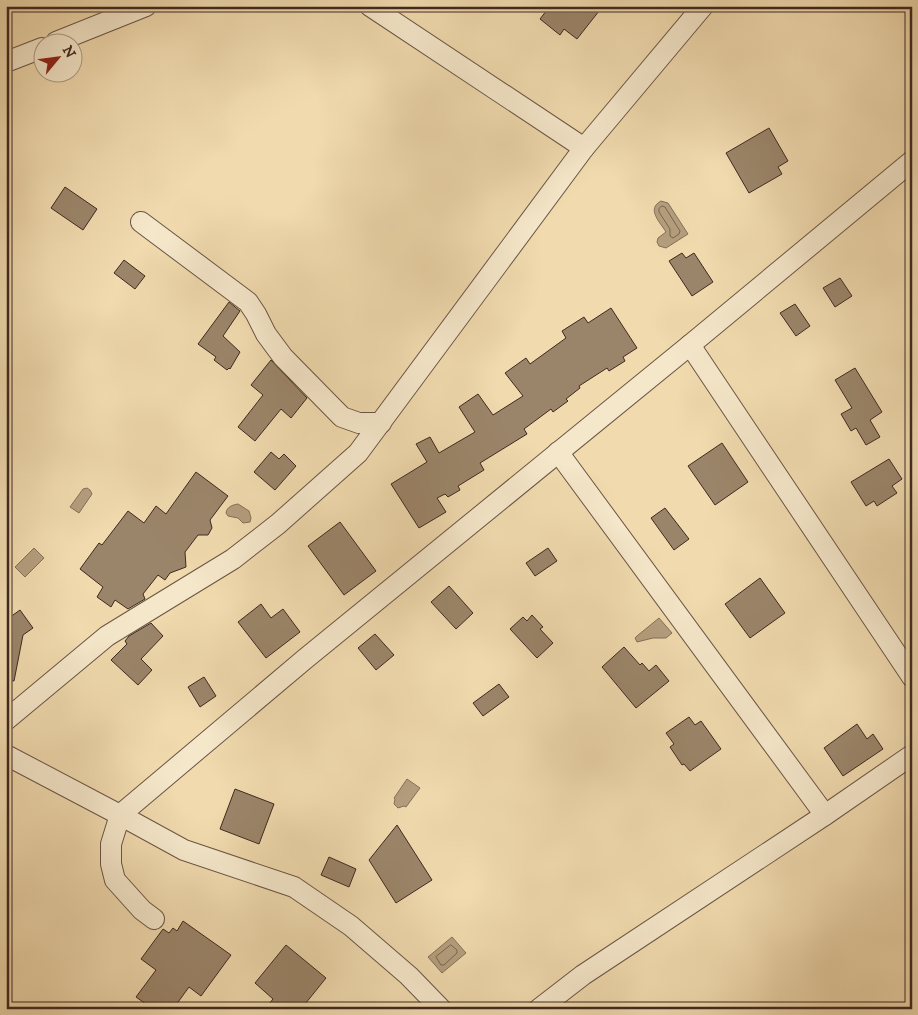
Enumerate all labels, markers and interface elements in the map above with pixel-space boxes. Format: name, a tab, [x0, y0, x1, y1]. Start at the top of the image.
north arrow	[32, 32, 82, 82]
text: N	[58, 43, 79, 62]

